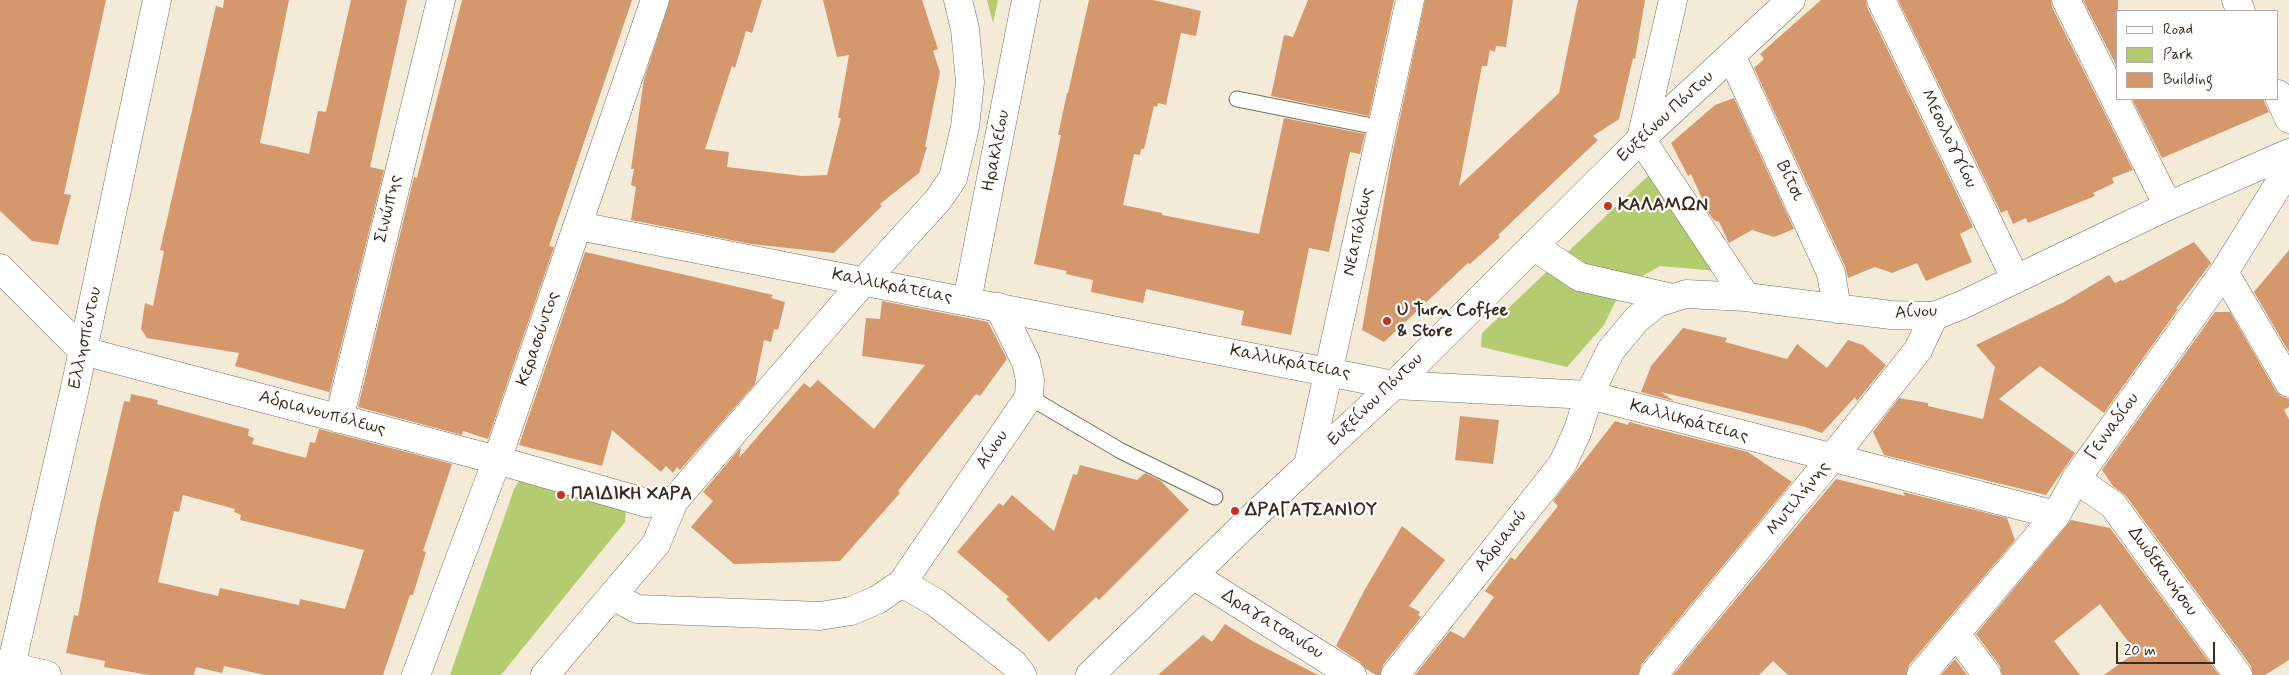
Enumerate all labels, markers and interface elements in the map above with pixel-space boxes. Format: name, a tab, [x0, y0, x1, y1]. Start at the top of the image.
legend	[2116, 10, 2279, 100]
text: Road	[2163, 20, 2193, 40]
text: Park	[2163, 45, 2193, 65]
street label: Ευξείνου Πόντου	[1613, 67, 1719, 167]
text: Building	[2163, 70, 2213, 90]
street label: Μεσολογγίου	[1915, 86, 1981, 192]
street label: Ηρακλείου	[979, 108, 1015, 194]
street label: Βίτσι	[1770, 157, 1808, 205]
street label: Σινώπης	[371, 173, 407, 245]
street label: Νεαπόλεως	[1339, 186, 1379, 278]
place label: ΚΑΛΑΜΩΝ	[1618, 195, 1708, 217]
marker: ΚΑΛΑΜΩΝ	[1602, 200, 1614, 212]
street label: Καλλικράτειας	[830, 265, 954, 309]
street label: Ελλησπόντου	[65, 285, 107, 391]
street label: Κερασούντος	[513, 289, 565, 389]
place label: U Turn Coffee & Store	[1397, 300, 1508, 342]
street label: Αίνου	[1894, 301, 1938, 325]
marker: U Turn Coffee & Store	[1381, 315, 1393, 327]
street label: Καλλικράτειας	[1228, 341, 1352, 385]
street label: Ευξείνου Πόντου	[1324, 349, 1428, 451]
street label: Αδριανουπόλεως	[256, 387, 388, 441]
street label: Γενναδίου	[2081, 389, 2145, 465]
street label: Καλλικράτειας	[1627, 396, 1751, 448]
street label: Αίνου	[972, 426, 1014, 474]
street label: Μυτιλήνης	[1762, 457, 1836, 541]
place label: ΠΑΙΔΙΚΗ ΧΑΡΑ	[571, 484, 692, 506]
marker: ΠΑΙΔΙΚΗ ΧΑΡΑ	[555, 489, 567, 501]
place label: ΔΡΑΓΑΤΣΑΝΙΟΥ	[1245, 500, 1377, 522]
marker: ΔΡΑΓΑΤΣΑΝΙΟΥ	[1229, 505, 1241, 517]
street label: Αδριανού	[1471, 505, 1533, 577]
street label: Δωδεκανήσου	[2122, 523, 2202, 621]
street label: Δραγατσανίου	[1217, 585, 1327, 665]
scale bar	[2119, 632, 2218, 664]
text: 20 m	[2124, 641, 2156, 661]

